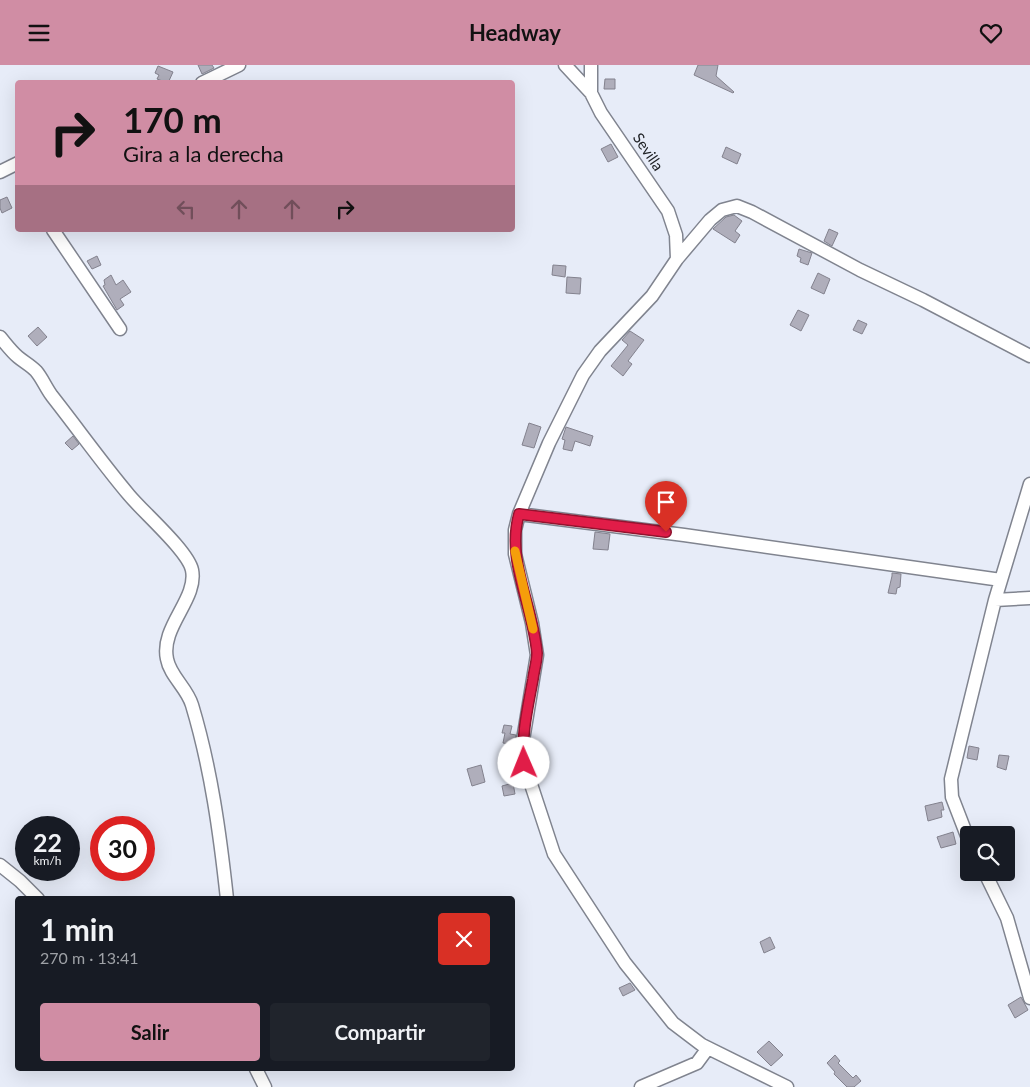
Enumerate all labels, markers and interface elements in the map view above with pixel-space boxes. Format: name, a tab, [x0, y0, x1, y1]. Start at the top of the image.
icon: menu	[25, 19, 53, 47]
text: Headway	[469, 19, 561, 46]
icon: heart	[977, 19, 1005, 47]
text: 170 m	[123, 98, 222, 140]
icon: right	[40, 100, 105, 165]
street label: Sevilla	[630, 129, 668, 174]
text: Gira a la derecha	[123, 140, 284, 167]
icon: left	[172, 195, 200, 223]
icon: ahead	[225, 195, 253, 223]
icon: ahead	[278, 195, 306, 223]
icon: right	[331, 195, 359, 223]
pin	[645, 481, 687, 532]
icon: arrive	[652, 488, 680, 516]
position arrow	[497, 736, 549, 788]
speed limit sign: 30	[90, 816, 155, 881]
map controls	[960, 826, 1015, 881]
button: search	[960, 826, 1015, 881]
text: 22	[33, 827, 62, 857]
text: km/h	[33, 853, 62, 868]
text: 1 min	[40, 911, 114, 947]
button: close	[438, 913, 490, 965]
text: 270 m · 13:41	[40, 948, 139, 967]
button: Salir	[40, 1003, 260, 1061]
button: Compartir	[270, 1003, 490, 1061]

